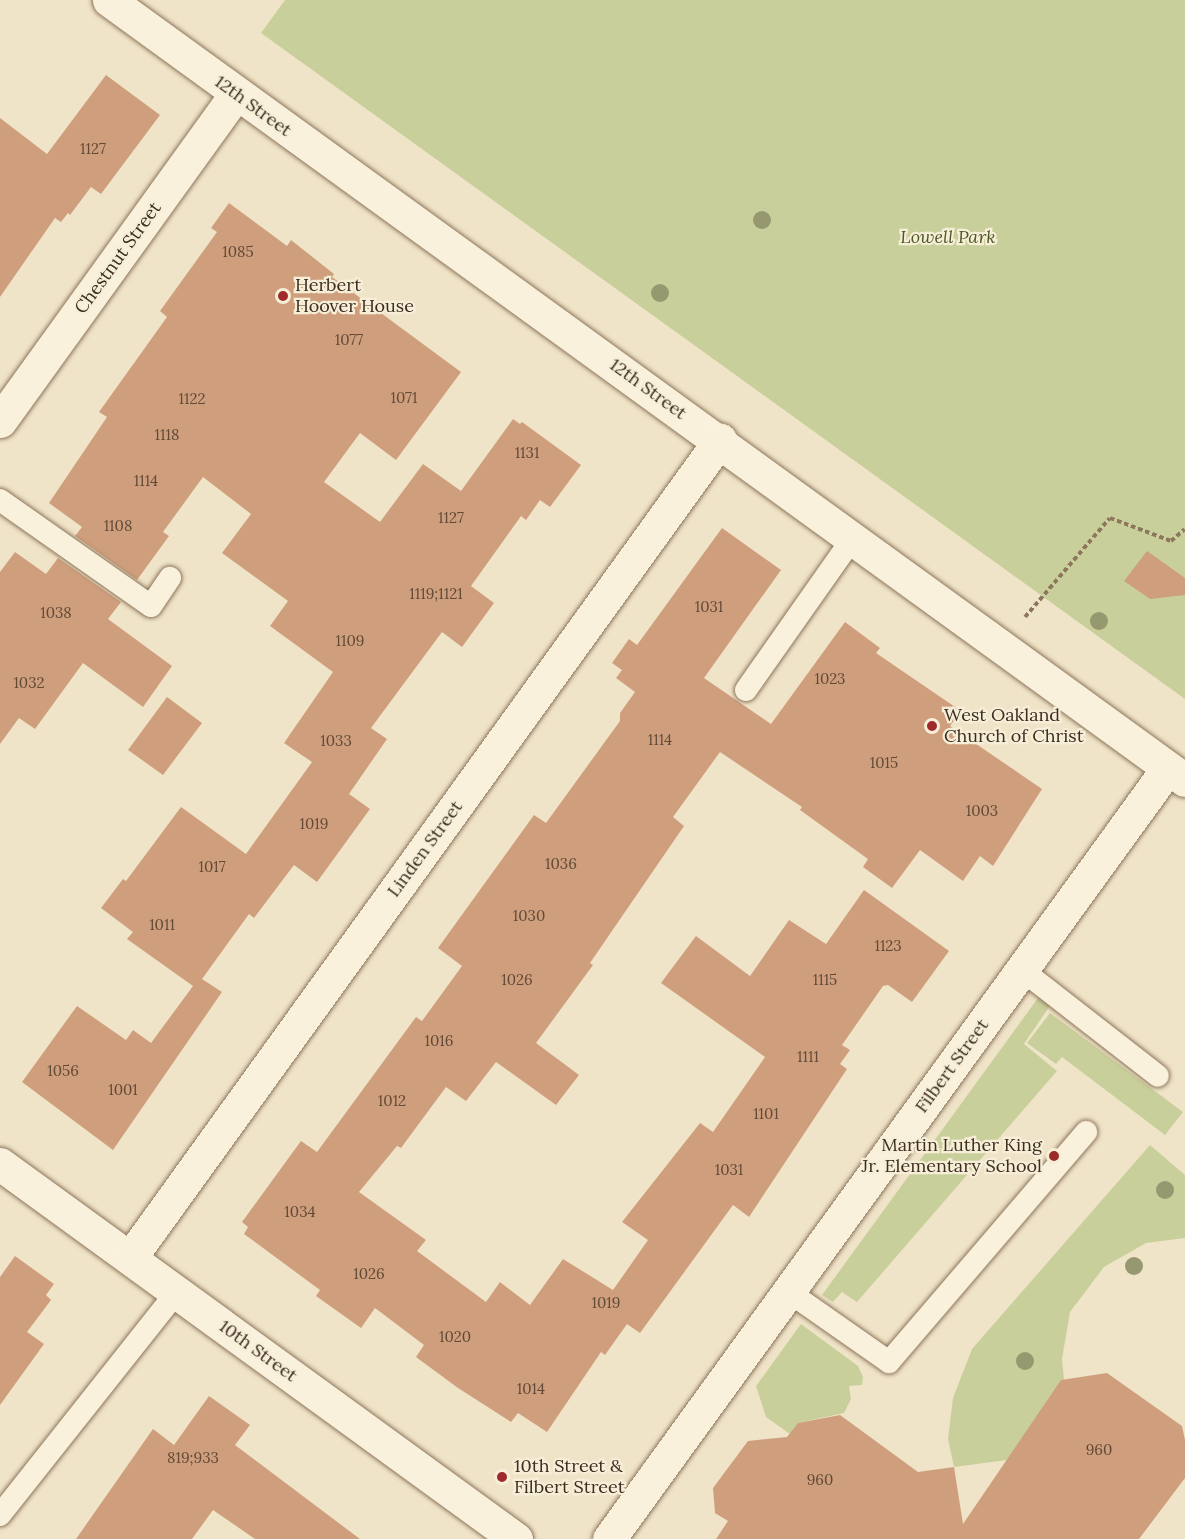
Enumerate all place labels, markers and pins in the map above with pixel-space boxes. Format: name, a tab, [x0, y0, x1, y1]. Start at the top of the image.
place label: Herbert Hoover House	[295, 275, 414, 318]
marker: Herbert Hoover House	[276, 289, 290, 303]
place label: West Oakland Church of Christ	[944, 705, 1084, 748]
marker: West Oakland Church of Christ	[925, 719, 939, 733]
place label: Martin Luther King Jr. Elementary School	[862, 1135, 1042, 1178]
marker: Martin Luther King Jr. Elementary School	[1047, 1149, 1061, 1163]
place label: 10th Street & Filbert Street	[514, 1456, 625, 1498]
marker: 10th Street & Filbert Street	[495, 1470, 509, 1484]

